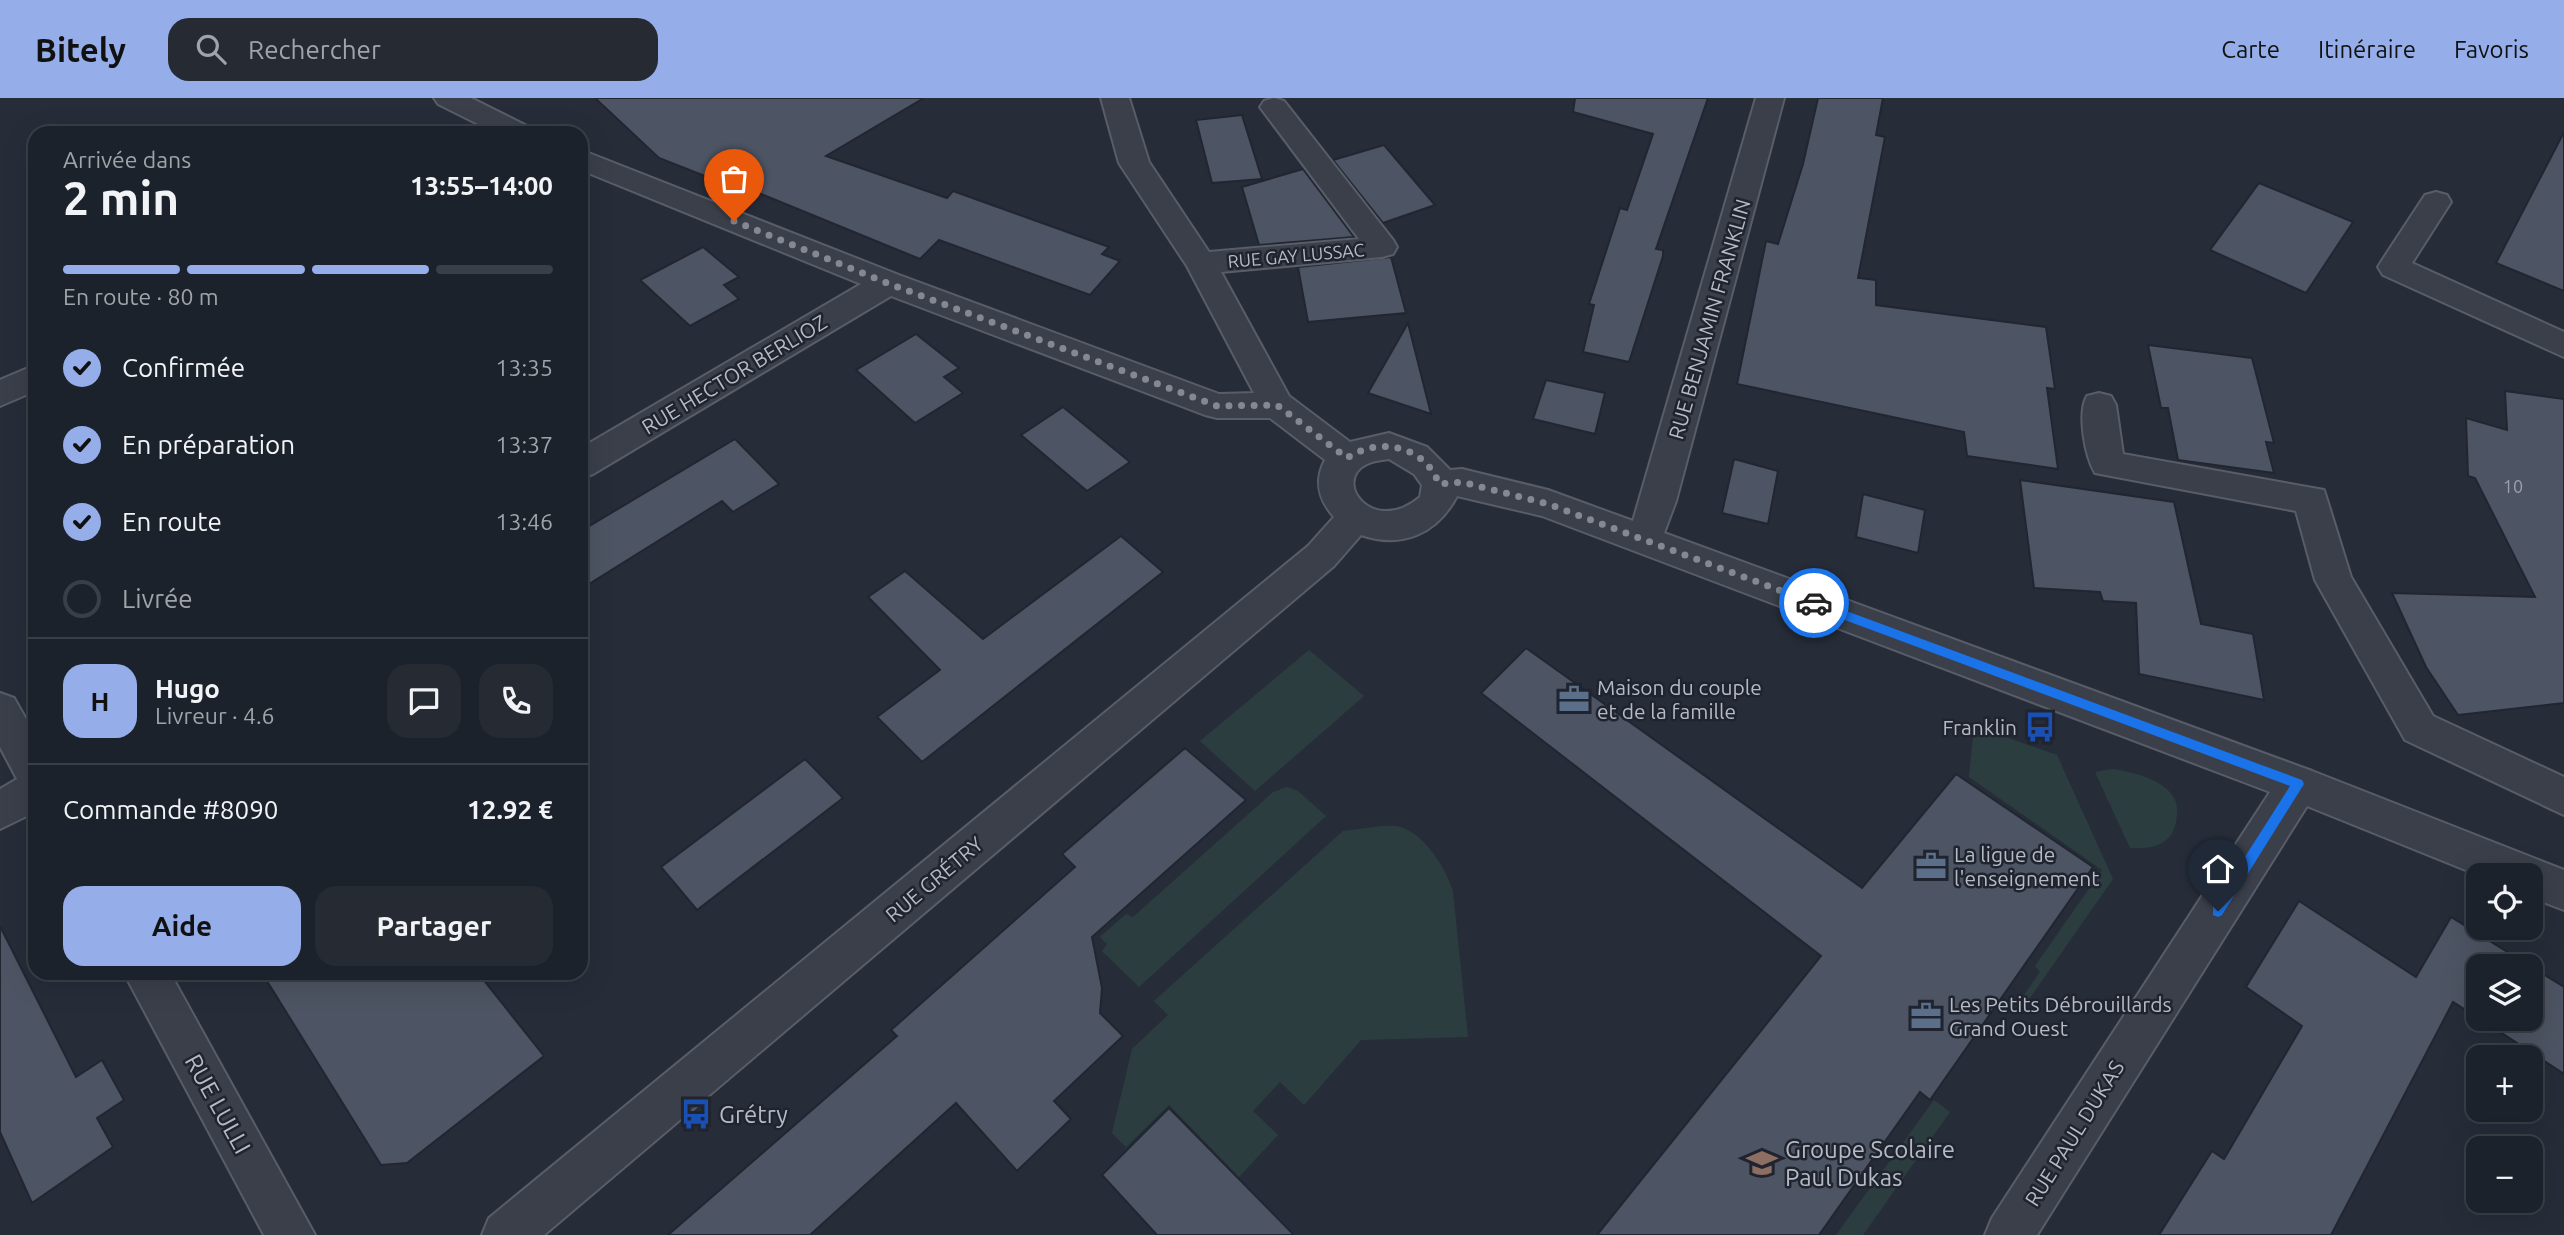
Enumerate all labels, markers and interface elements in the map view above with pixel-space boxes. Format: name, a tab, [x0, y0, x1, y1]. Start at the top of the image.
search box	[168, 18, 658, 81]
icon: search	[192, 30, 230, 68]
text: Bitely	[35, 31, 126, 68]
text: Rechercher	[248, 35, 381, 64]
text: Carte	[2221, 36, 2280, 63]
text: Itinéraire	[2318, 36, 2416, 63]
text: Favoris	[2454, 36, 2529, 63]
text: Arrivée dans	[63, 147, 191, 172]
pin	[704, 149, 764, 221]
icon: bag	[715, 160, 753, 198]
text: 13:55–14:00	[410, 171, 553, 200]
text: 2 min	[63, 172, 179, 224]
street label: RUE BENJAMIN FRANKLIN	[1663, 196, 1755, 442]
street label: RUE GAY LUSSAC	[1227, 239, 1365, 271]
text: En route · 80 m	[63, 284, 219, 309]
street label: RUE HECTOR BERLIOZ	[637, 309, 831, 439]
icon: check	[63, 349, 101, 387]
text: Confirmée	[122, 353, 245, 382]
text: 13:35	[495, 355, 553, 380]
icon: check	[63, 426, 101, 464]
text: En préparation	[122, 430, 295, 459]
text: 13:37	[495, 432, 553, 457]
house number: 10	[2503, 476, 2523, 496]
icon: check	[63, 503, 101, 541]
text: En route	[122, 507, 222, 536]
text: 13:46	[495, 509, 553, 534]
courier	[1779, 568, 1849, 638]
text: Livrée	[122, 584, 193, 613]
icon: car	[1795, 584, 1833, 622]
button: chat	[387, 664, 461, 738]
button: phone	[479, 664, 553, 738]
text: Hugo	[155, 674, 220, 703]
place label: Maison du couple et de la famille	[1597, 675, 1762, 723]
office icon: Maison du couple et de la famille	[1557, 682, 1591, 716]
text: H	[91, 687, 109, 716]
text: Livreur · 4.6	[155, 703, 275, 728]
bus stop icon: Franklin	[2023, 710, 2057, 744]
place label: Franklin	[1942, 715, 2017, 739]
text: Commande #8090	[63, 795, 279, 824]
text: 12.92 €	[467, 795, 553, 824]
street label: RUE GRÉTRY	[880, 831, 988, 927]
pin	[2188, 839, 2248, 911]
place label: La ligue de l'enseignement	[1954, 842, 2100, 890]
office icon: La ligue de l'enseignement	[1914, 849, 1948, 883]
icon: home	[2199, 850, 2237, 888]
map controls	[2466, 863, 2543, 1213]
button: locate	[2466, 863, 2543, 940]
button: Aide	[63, 886, 301, 966]
button: Partager	[315, 886, 553, 966]
button: layers	[2466, 954, 2543, 1031]
place label: Les Petits Débrouillards Grand Ouest	[1949, 992, 2172, 1040]
office icon: Les Petits Débrouillards Grand Ouest	[1909, 999, 1943, 1033]
button: +	[2466, 1045, 2543, 1122]
street label: RUE LULLI	[180, 1050, 256, 1158]
street label: RUE PAUL DUKAS	[2020, 1056, 2128, 1210]
bus stop icon: Grétry	[679, 1097, 713, 1131]
place label: Grétry	[719, 1101, 788, 1128]
place label: Groupe Scolaire Paul Dukas	[1785, 1136, 1955, 1191]
button: −	[2466, 1136, 2543, 1213]
school or university icon: Groupe Scolaire Paul Dukas	[1745, 1146, 1779, 1180]

